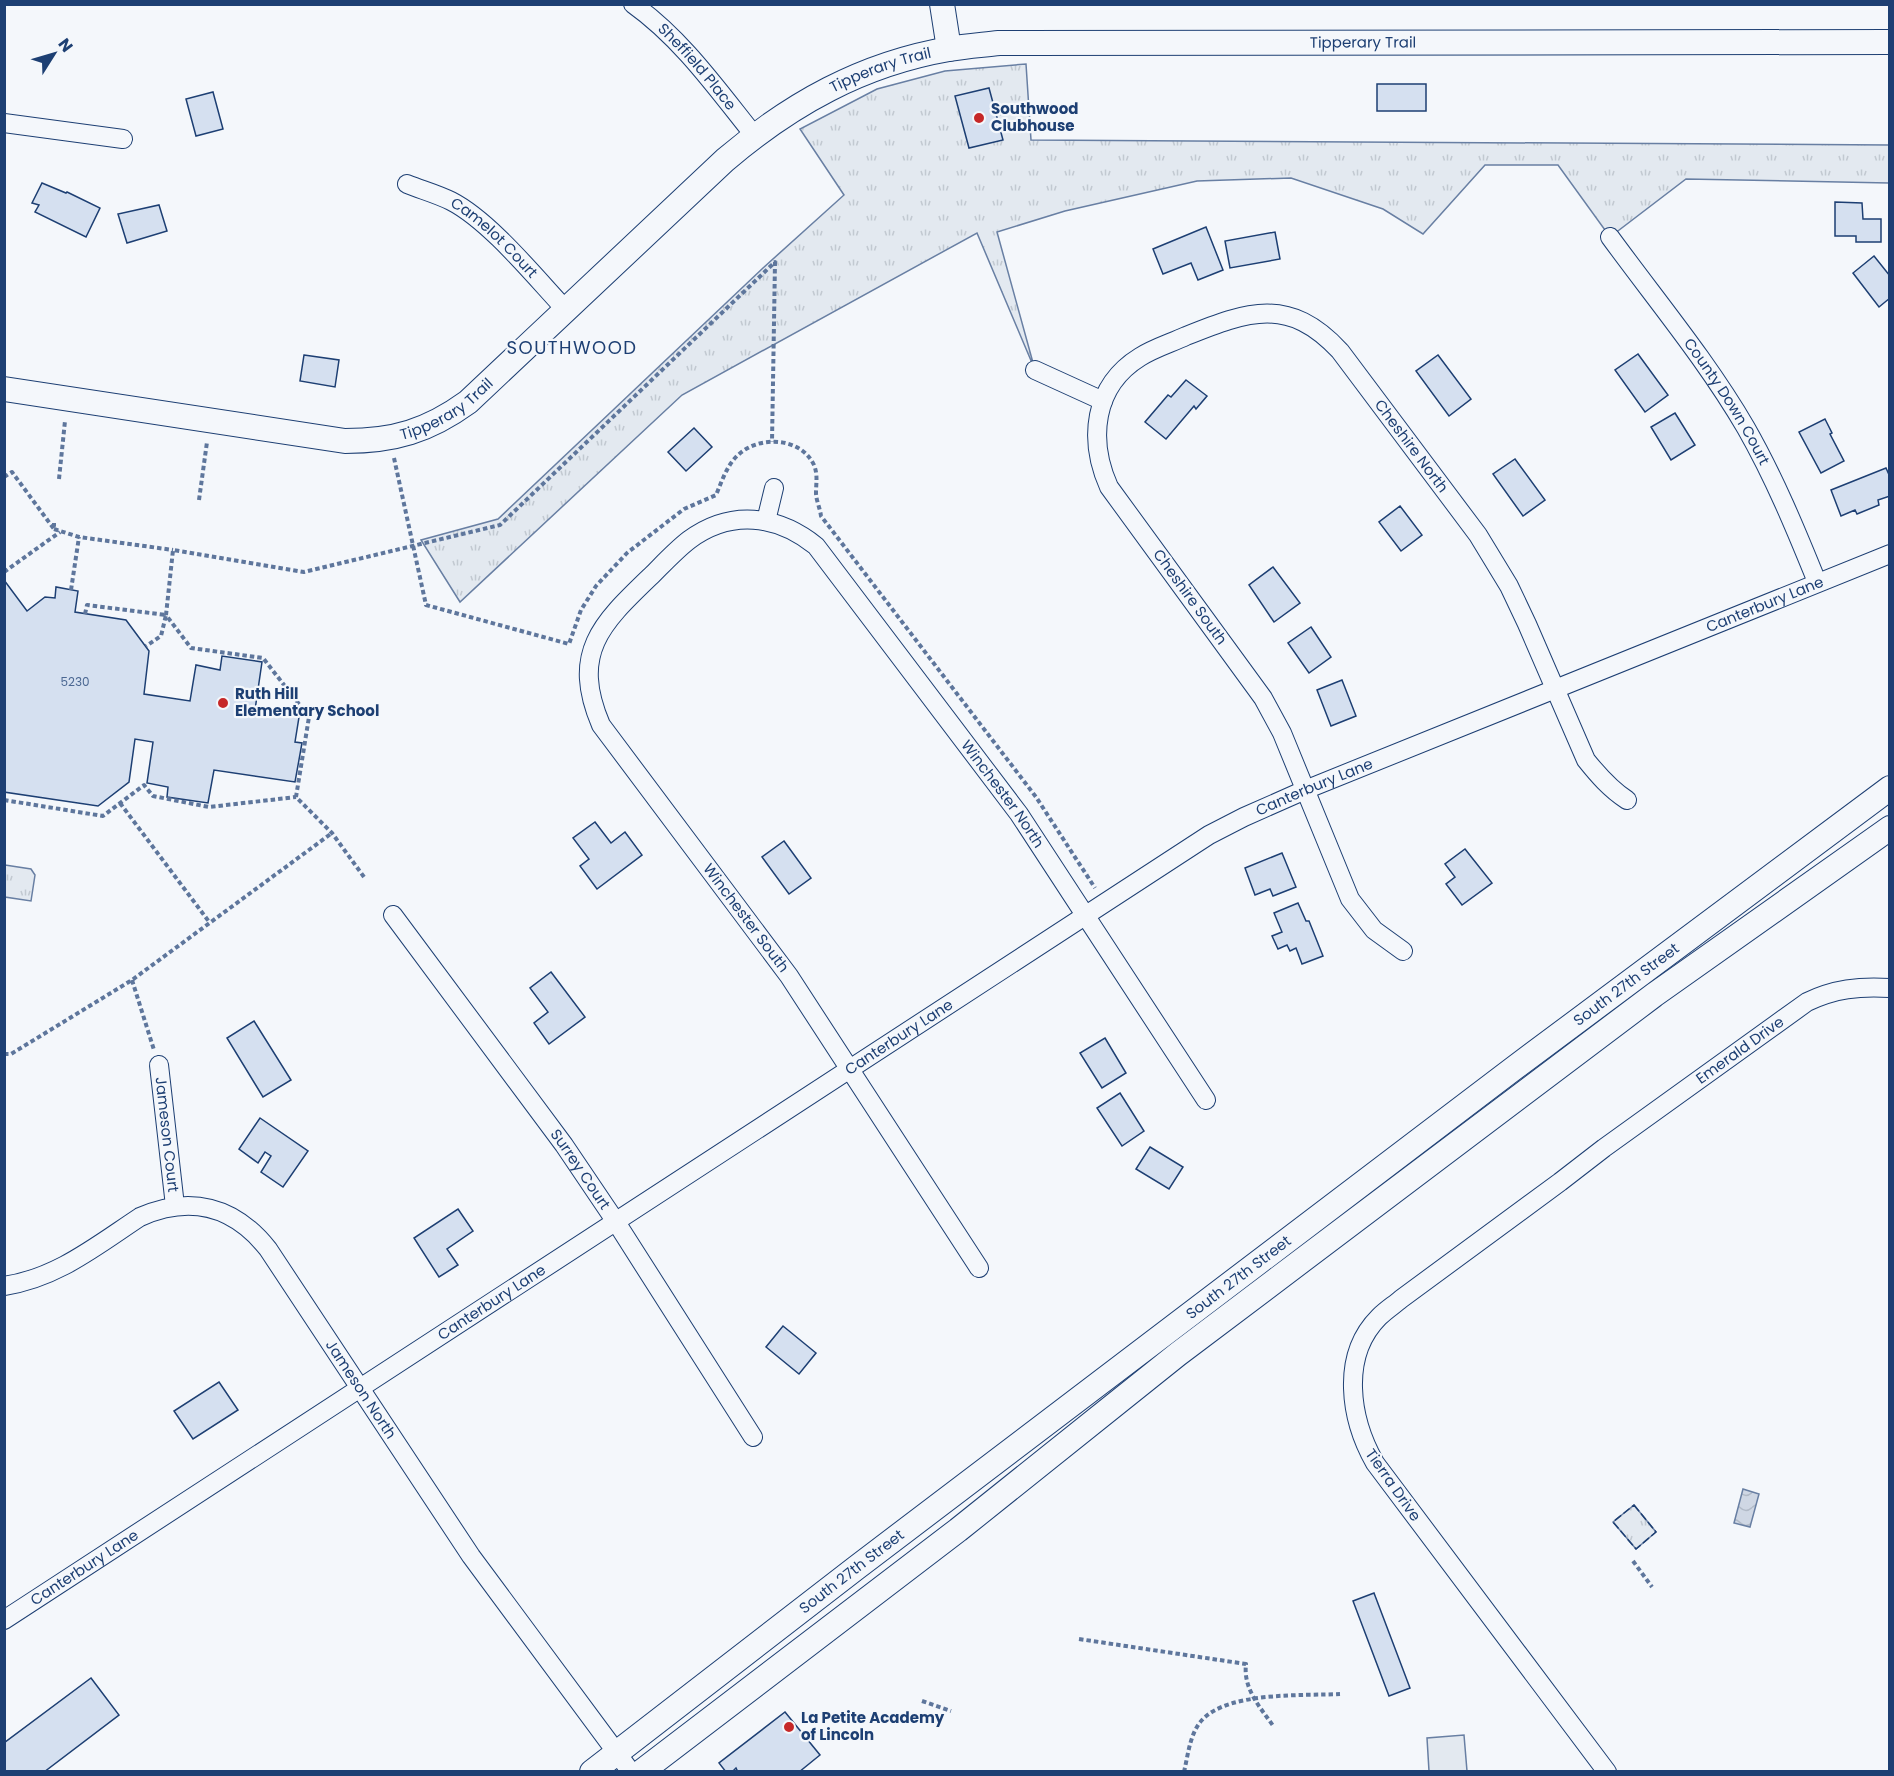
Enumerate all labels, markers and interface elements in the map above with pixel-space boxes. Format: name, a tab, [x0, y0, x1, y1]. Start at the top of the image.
street label: Sheffield Place	[654, 18, 741, 114]
north arrow	[24, 24, 84, 84]
street label: Tipperary Trail	[1310, 32, 1416, 53]
text: N	[53, 34, 78, 57]
street label: Tipperary Trail	[826, 42, 933, 97]
place label: Southwood Clubhouse	[991, 98, 1078, 136]
marker: Southwood Clubhouse	[972, 111, 986, 125]
street label: Camelot Court	[447, 192, 543, 282]
street label: County Down Court	[1679, 334, 1775, 468]
district label: SOUTHWOOD	[506, 335, 638, 360]
street label: Tipperary Trail	[397, 373, 497, 445]
street label: Cheshire North	[1370, 395, 1454, 497]
street label: Cheshire South	[1149, 545, 1232, 649]
street label: Canterbury Lane	[1703, 571, 1827, 637]
house number: 5230	[60, 673, 90, 690]
place label: Ruth Hill Elementary School	[235, 683, 379, 721]
marker: Ruth Hill Elementary School	[216, 696, 230, 710]
street label: Winchester North	[956, 735, 1049, 852]
street label: Canterbury Lane	[1252, 753, 1376, 820]
street label: Winchester South	[699, 859, 794, 976]
street label: South 27th Street	[1569, 938, 1683, 1031]
street label: Canterbury Lane	[840, 994, 957, 1080]
street label: Emerald Drive	[1691, 1011, 1788, 1089]
street label: Jameson Court	[150, 1076, 184, 1193]
street label: Surrey Court	[546, 1125, 616, 1214]
street label: South 27th Street	[1181, 1230, 1295, 1324]
street label: Canterbury Lane	[433, 1259, 550, 1345]
street label: Jameson North	[321, 1335, 402, 1443]
street label: Tierra Drive	[1361, 1444, 1426, 1525]
street label: Canterbury Lane	[26, 1524, 142, 1610]
street label: South 27th Street	[795, 1524, 908, 1618]
place label: La Petite Academy of Lincoln	[801, 1707, 945, 1745]
marker: La Petite Academy of Lincoln	[782, 1720, 796, 1734]

